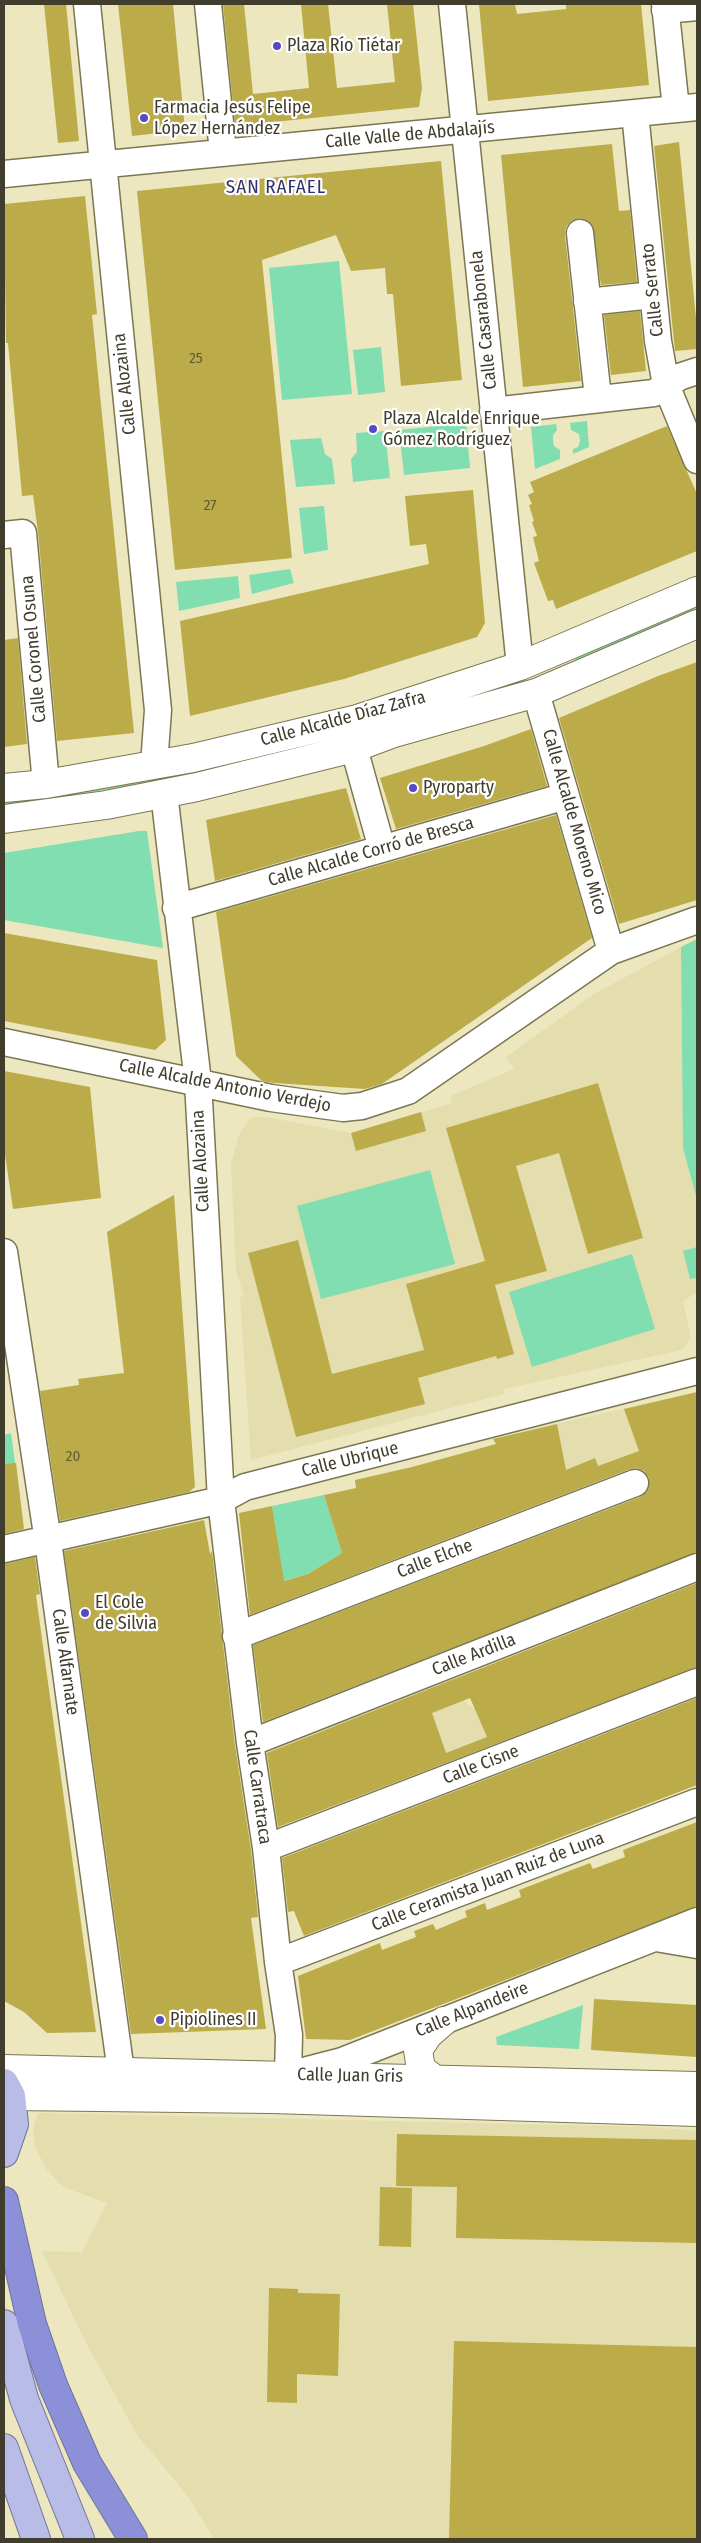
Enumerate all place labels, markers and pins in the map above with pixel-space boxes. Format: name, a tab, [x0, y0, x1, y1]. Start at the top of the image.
place label: Plaza Río Tiétar	[287, 35, 400, 57]
marker: Plaza Río Tiétar	[271, 40, 283, 52]
place label: Farmacia Jesús Felipe López Hernández	[154, 97, 311, 140]
marker: Farmacia Jesús Felipe López Hernández	[138, 112, 150, 124]
place label: Plaza Alcalde Enrique Gómez Rodríguez	[383, 408, 540, 450]
marker: Plaza Alcalde Enrique Gómez Rodríguez	[367, 423, 379, 435]
place label: Pyroparty	[423, 777, 494, 799]
marker: Pyroparty	[407, 782, 419, 794]
place label: El Cole de Silvia	[95, 1592, 157, 1635]
marker: El Cole de Silvia	[79, 1607, 91, 1619]
place label: Pipiolines II	[170, 2009, 257, 2031]
marker: Pipiolines II	[154, 2014, 166, 2026]

